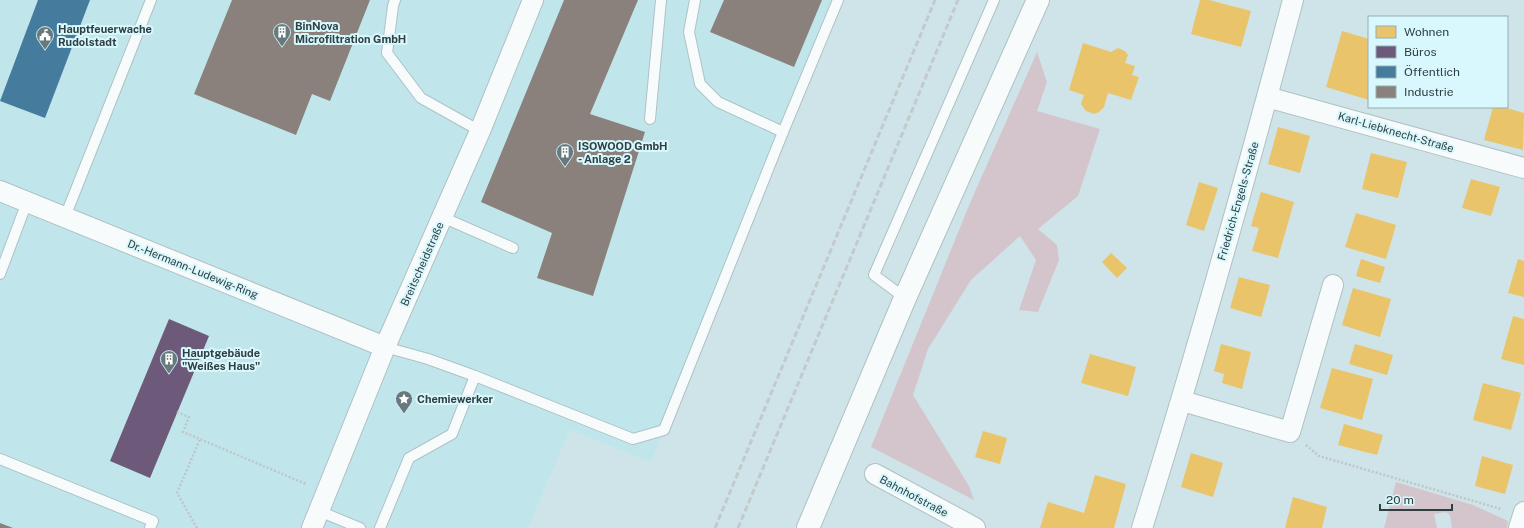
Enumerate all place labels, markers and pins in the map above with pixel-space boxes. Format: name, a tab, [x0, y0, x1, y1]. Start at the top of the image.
place label: BinNova Microfiltration GmbH	[295, 20, 406, 45]
building icon: BinNova Microfiltration GmbH	[272, 22, 292, 47]
place label: Hauptfeuerwache Rudolstadt	[58, 23, 152, 48]
public building icon: Hauptfeuerwache Rudolstadt	[35, 25, 55, 50]
place label: ISOWOOD GmbH - Anlage 2	[578, 140, 668, 165]
building icon: ISOWOOD GmbH - Anlage 2	[555, 142, 575, 167]
place label: Hauptgebäude "Weißes Haus"	[182, 347, 260, 372]
building icon: Hauptgebäude "Weißes Haus"	[159, 349, 179, 374]
place icon: Chemiewerker	[394, 389, 414, 414]
place label: Chemiewerker	[417, 393, 494, 405]

